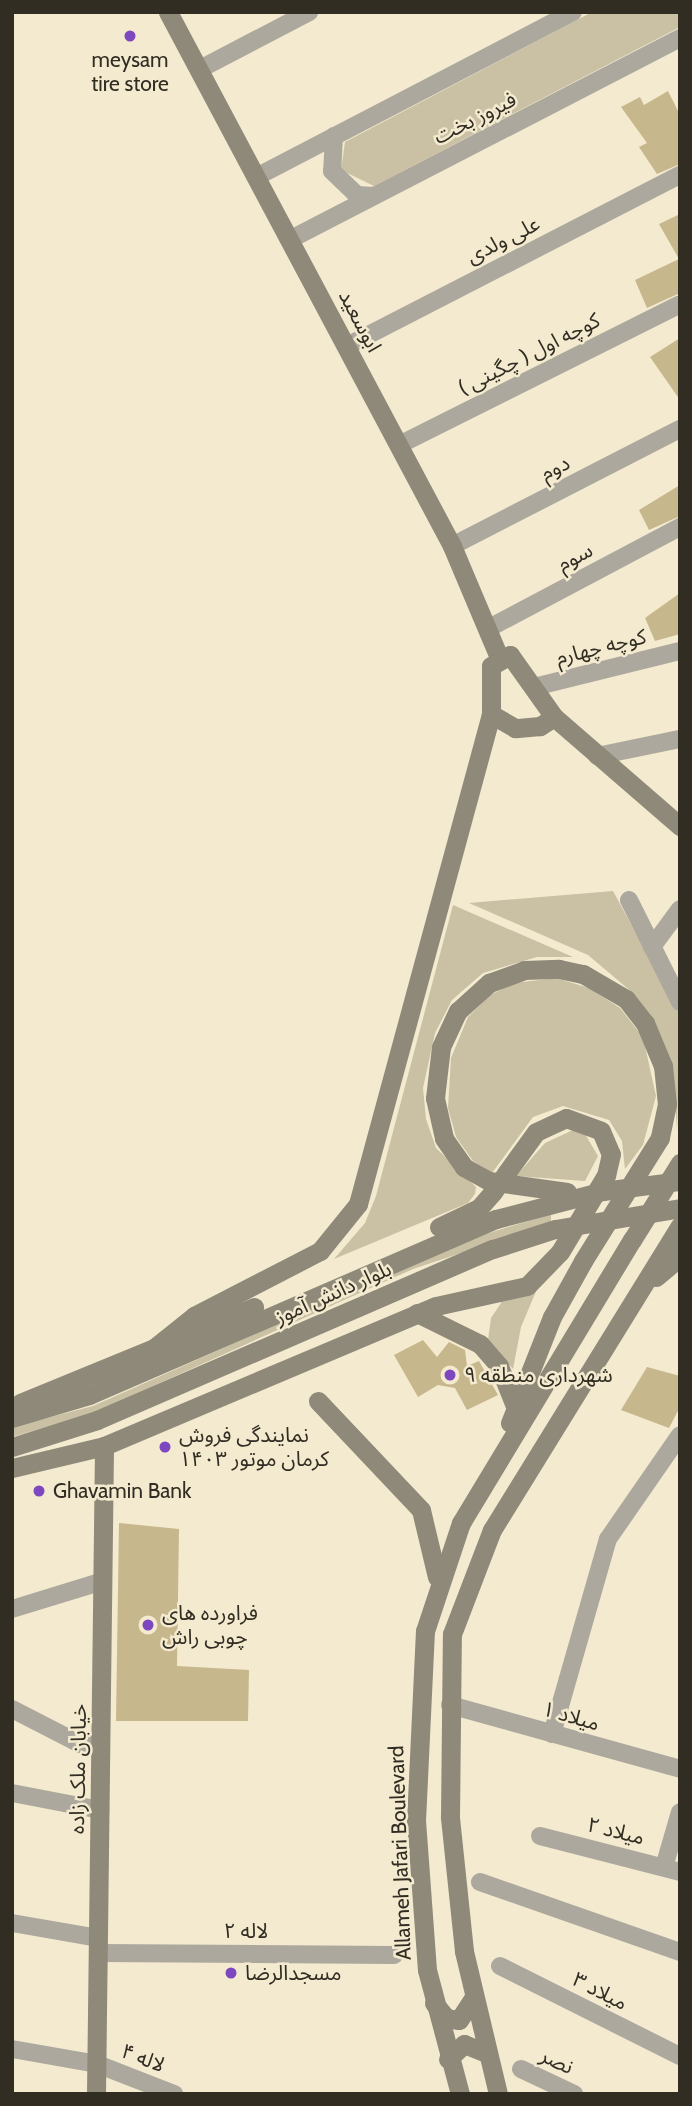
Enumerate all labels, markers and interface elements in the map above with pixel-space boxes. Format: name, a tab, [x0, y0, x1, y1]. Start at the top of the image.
marker: meysam tire store	[122, 28, 138, 44]
place label: meysam tire store	[91, 47, 169, 97]
street label: فیروز بخت	[429, 86, 521, 150]
street label: علی ولدی	[462, 211, 544, 269]
street label: ابوسعید	[333, 286, 387, 356]
street label: کوچه اول ( چگینی )	[454, 307, 604, 401]
street label: دوم	[536, 450, 574, 486]
street label: سوم	[553, 537, 597, 577]
street label: کوچه چهارم	[553, 624, 649, 670]
street label: بلوار دانش آموز	[271, 1256, 395, 1330]
place label: شهرداری منطقه ۹	[464, 1362, 613, 1388]
marker: شهرداری منطقه ۹	[442, 1367, 458, 1383]
place label: نمایندگی فروش ۱۴۰۳ کرمان موتور	[179, 1422, 329, 1472]
marker: نمایندگی فروش ۱۴۰۳ کرمان موتور	[157, 1439, 173, 1455]
place label: Ghavamin Bank	[53, 1478, 191, 1504]
marker: Ghavamin Bank	[31, 1483, 47, 1499]
place label: فراورده های چوبی راش	[162, 1600, 258, 1650]
marker: فراورده های چوبی راش	[140, 1617, 156, 1633]
street label: میلاد ۱	[540, 1696, 602, 1736]
street label: خیابان ملک زاده	[64, 1704, 92, 1834]
street label: Allameh Jafari Boulevard	[384, 1745, 416, 1961]
street label: میلاد ۲	[585, 1812, 647, 1850]
street label: لاله ۲	[224, 1918, 268, 1944]
place label: مسجدالرضا	[245, 1960, 342, 1986]
marker: مسجدالرضا	[223, 1965, 239, 1981]
street label: میلاد ۳	[568, 1967, 632, 2015]
street label: لاله ۴	[118, 2038, 168, 2078]
street label: نصر	[536, 2042, 578, 2080]

